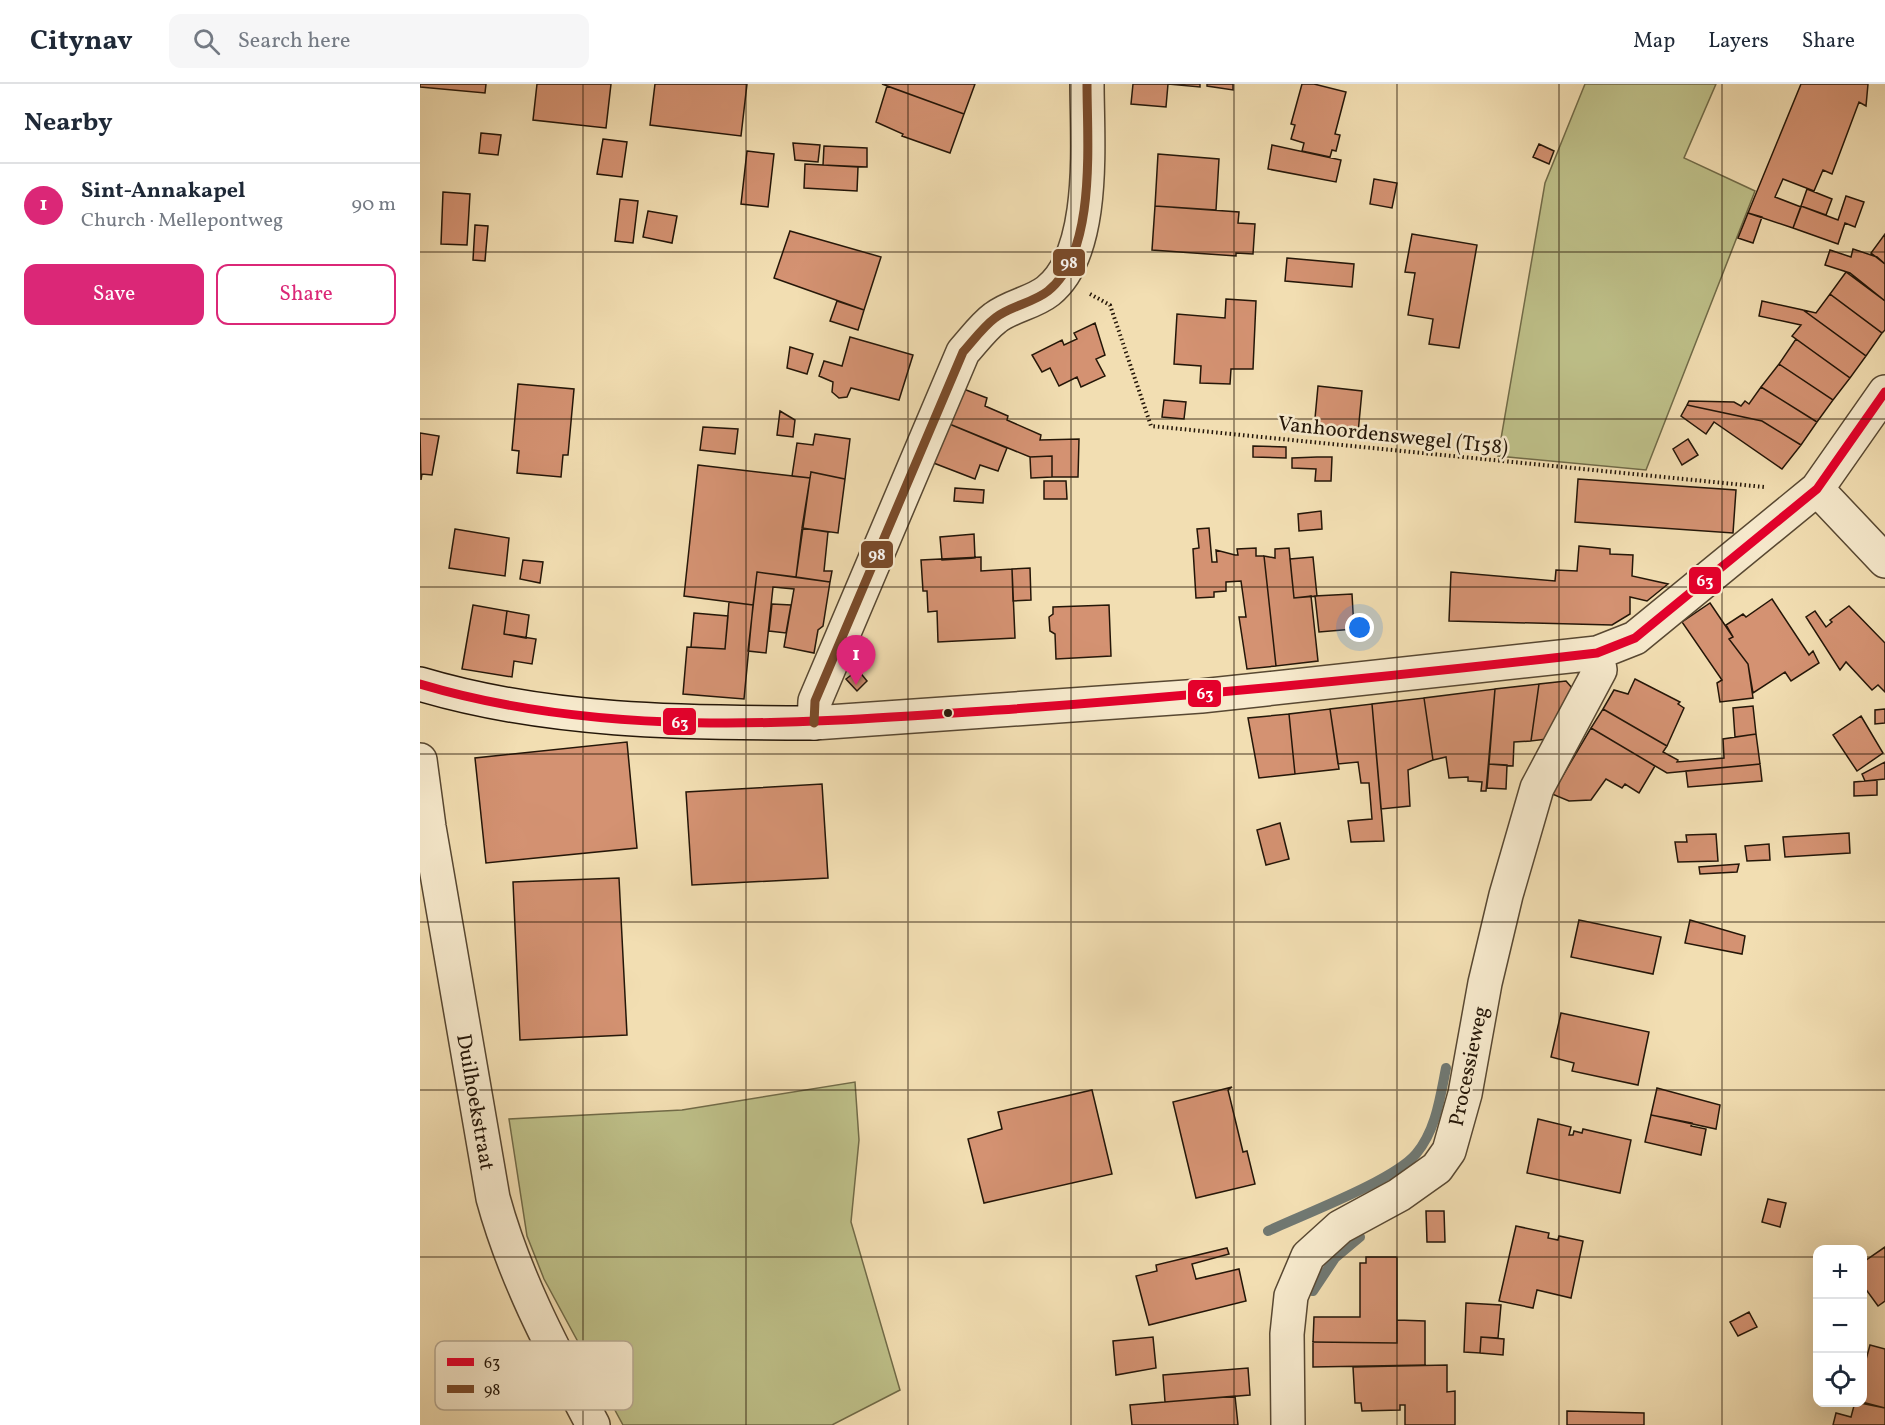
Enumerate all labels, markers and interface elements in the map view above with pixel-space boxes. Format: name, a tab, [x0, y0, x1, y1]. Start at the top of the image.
search box	[169, 14, 589, 68]
text: Citynav	[30, 22, 133, 61]
icon: search	[190, 25, 223, 58]
text: Search here	[238, 26, 350, 57]
text: Map	[1633, 27, 1675, 56]
text: Layers	[1708, 27, 1769, 56]
text: Share	[1802, 27, 1855, 56]
text: Nearby	[24, 105, 113, 141]
text: Sint-Annakapel	[81, 176, 246, 207]
text: 1	[39, 191, 48, 219]
text: 90 m	[352, 191, 396, 219]
text: Church · Mellepontweg	[81, 207, 283, 235]
line badge: 98	[1052, 248, 1086, 277]
text: 98	[1060, 253, 1078, 275]
button: Save	[24, 264, 204, 325]
button: Share	[216, 264, 396, 325]
street label: Vanhoordenswegel (T158)	[1276, 410, 1509, 463]
line badge: 98	[860, 540, 894, 569]
text: 98	[868, 545, 886, 567]
line badge: 63	[1688, 566, 1722, 595]
text: 63	[1697, 571, 1713, 593]
your location	[1345, 613, 1374, 642]
pin: 1	[836, 636, 876, 685]
line badge: 63	[1187, 679, 1222, 708]
text: 63	[1197, 684, 1213, 706]
line badge: 63	[662, 707, 697, 736]
unlabelled marker	[942, 707, 954, 719]
text: 63	[672, 713, 688, 735]
street label: Processieweg	[1443, 1003, 1496, 1129]
street label: Duilhoekstraat	[448, 1032, 501, 1173]
map controls	[1813, 1245, 1867, 1407]
button: +	[1813, 1245, 1867, 1299]
button: −	[1813, 1299, 1867, 1353]
legend	[435, 1341, 633, 1410]
text: 63	[484, 1353, 500, 1375]
button: locate	[1813, 1353, 1867, 1407]
text: 98	[484, 1380, 500, 1402]

